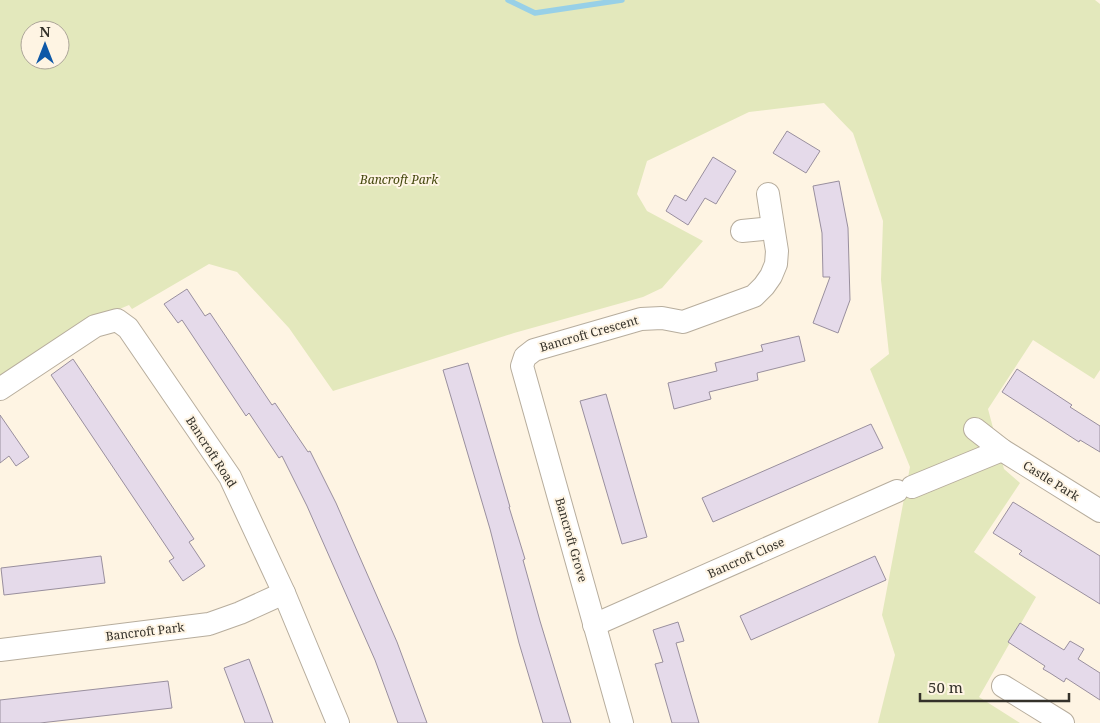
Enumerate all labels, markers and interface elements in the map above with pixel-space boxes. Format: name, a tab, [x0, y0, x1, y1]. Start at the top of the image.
north arrow	[20, 20, 70, 70]
text: N	[39, 22, 51, 41]
park label: Bancroft Park	[359, 171, 439, 188]
street label: Bancroft Crescent	[538, 311, 640, 356]
street label: Bancroft Road	[182, 413, 241, 491]
street label: Castle Park	[1020, 456, 1084, 505]
street label: Bancroft Grove	[551, 496, 592, 584]
street label: Bancroft Close	[705, 533, 787, 582]
street label: Bancroft Park	[105, 618, 186, 645]
scale bar	[920, 670, 1069, 702]
text: 50 m	[928, 677, 963, 697]

